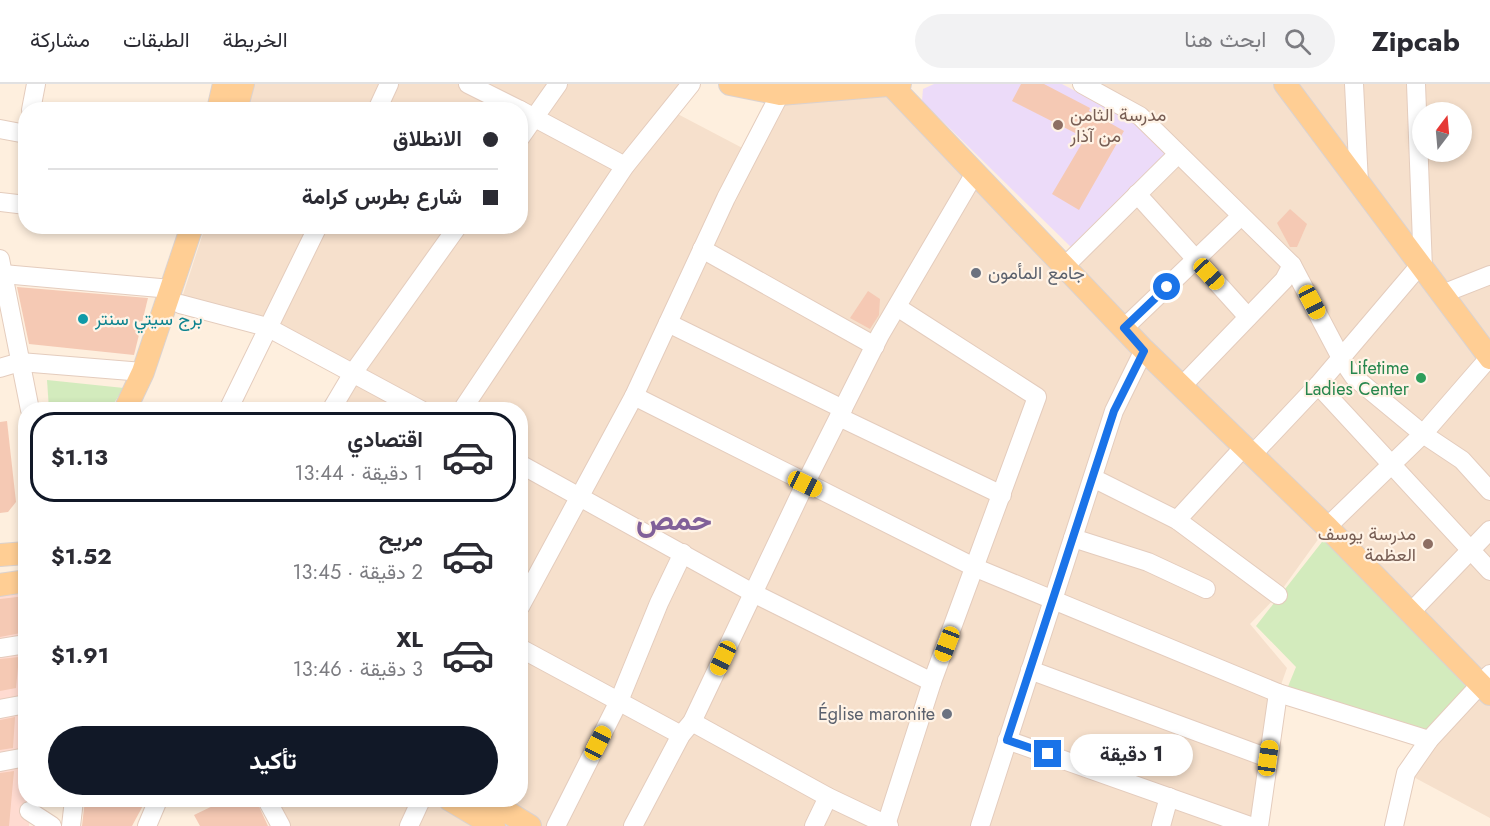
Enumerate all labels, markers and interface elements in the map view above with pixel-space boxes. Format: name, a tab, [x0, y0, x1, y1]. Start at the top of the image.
search box	[915, 14, 1335, 68]
text: Zipcab	[1371, 21, 1460, 62]
text: ابحث هنا	[1184, 23, 1266, 55]
text: مشاركة	[30, 25, 90, 55]
text: الطبقات	[123, 25, 190, 55]
text: الخريطة	[223, 25, 288, 55]
icon: search	[1281, 25, 1314, 58]
place label: مدرسة الثامن من آذار	[1069, 102, 1166, 149]
north arrow	[1412, 102, 1472, 162]
map controls	[1412, 102, 1472, 162]
marker: مدرسة الثامن من آذار	[1051, 118, 1065, 132]
text: الانطلاق	[393, 122, 462, 154]
text: شارع بطرس كرامة	[302, 180, 462, 212]
car	[1190, 255, 1228, 293]
place label: جامع المأمون	[988, 260, 1085, 286]
marker: جامع المأمون	[969, 266, 983, 280]
route start	[1153, 273, 1180, 300]
car	[1296, 282, 1328, 322]
place label: برج سيتي سنتر	[94, 306, 203, 334]
marker: برج سيتي سنتر	[76, 312, 90, 326]
place label: Lifetime Ladies Center	[1305, 355, 1410, 402]
marker: Lifetime Ladies Center	[1414, 371, 1428, 385]
text: اقتصادي	[347, 423, 423, 455]
icon: car	[441, 430, 495, 484]
text: $1.13	[51, 441, 108, 473]
text: 1 دقيقة · 13:44	[294, 459, 423, 488]
car	[785, 468, 825, 500]
district label: حمص	[636, 498, 712, 541]
place label: مدرسة يوسف العظمة	[1318, 521, 1416, 568]
text: مريح	[379, 522, 423, 554]
icon: car	[441, 529, 495, 583]
marker: مدرسة يوسف العظمة	[1421, 537, 1435, 551]
text: $1.52	[51, 540, 112, 572]
text: 2 دقيقة · 13:45	[292, 558, 423, 587]
text: XL	[396, 623, 423, 655]
car	[932, 624, 962, 664]
icon: car	[441, 628, 495, 682]
car	[707, 638, 739, 678]
text: $1.91	[51, 639, 109, 671]
text: 3 دقيقة · 13:46	[293, 655, 423, 684]
place label: Église maronite	[818, 701, 935, 727]
marker: Église maronite	[940, 707, 954, 721]
car	[582, 723, 614, 763]
button: تأكيد	[48, 726, 498, 795]
callout: 1 دقيقة	[1069, 733, 1192, 775]
car	[1257, 739, 1279, 777]
route end	[1034, 740, 1061, 767]
text: 1 دقيقة	[1100, 740, 1163, 769]

